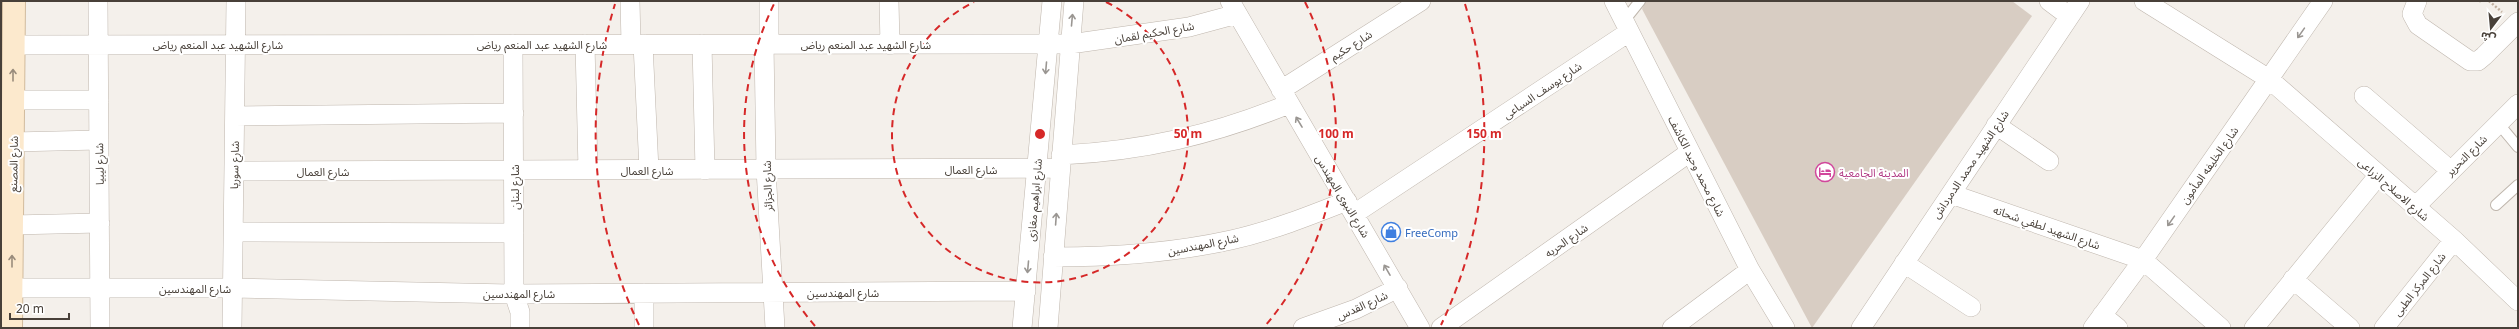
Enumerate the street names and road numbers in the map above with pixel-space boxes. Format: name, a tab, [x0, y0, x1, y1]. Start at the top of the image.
street label: شارع الحكيم لقمان	[1113, 18, 1196, 48]
street label: شارع حكيم	[1327, 26, 1376, 65]
street label: شارع الشهيد عبد المنعم رياض	[153, 37, 284, 54]
street label: شارع الشهيد عبد المنعم رياض	[477, 37, 608, 54]
street label: شارع الشهيد عبد المنعم رياض	[801, 37, 932, 54]
street label: شارع يوسف السباعى	[1500, 58, 1585, 123]
street label: شارع الشهيد محمد الدمرداش	[1928, 107, 2013, 222]
street label: شارع محمد وحيد الكاشف	[1664, 113, 1729, 220]
street label: شارع الخليفه المأمون	[2177, 123, 2242, 207]
street label: شارع التحرير	[2441, 131, 2491, 180]
street label: شارع المصنع	[5, 135, 22, 192]
street label: شارع سوريا	[226, 140, 243, 189]
street label: شارع ليبيا	[91, 142, 108, 185]
street label: شارع النبوى المهندس	[1311, 152, 1374, 241]
street label: شارع الاصلاح الزراعى	[2355, 154, 2433, 225]
street label: شارع ابراهيم مغازى	[1023, 158, 1047, 242]
street label: شارع الجزائر	[759, 160, 776, 213]
street label: شارع العمال	[945, 162, 998, 178]
street label: شارع العمال	[621, 163, 674, 179]
street label: شارع العمال	[297, 164, 350, 180]
street label: شارع لبنان	[507, 164, 523, 210]
street label: شارع الشهيد لطفي شحاته	[1991, 202, 2103, 255]
street label: شارع الحريه	[1541, 219, 1591, 261]
street label: شارع المهندسين	[1166, 230, 1240, 259]
street label: شارع المركز الطبى	[2389, 249, 2450, 320]
street label: شارع المهندسين	[159, 281, 231, 297]
street label: شارع المهندسين	[807, 285, 879, 301]
street label: شارع المهندسين	[483, 286, 555, 302]
street label: شارع القدس	[1334, 287, 1391, 324]

